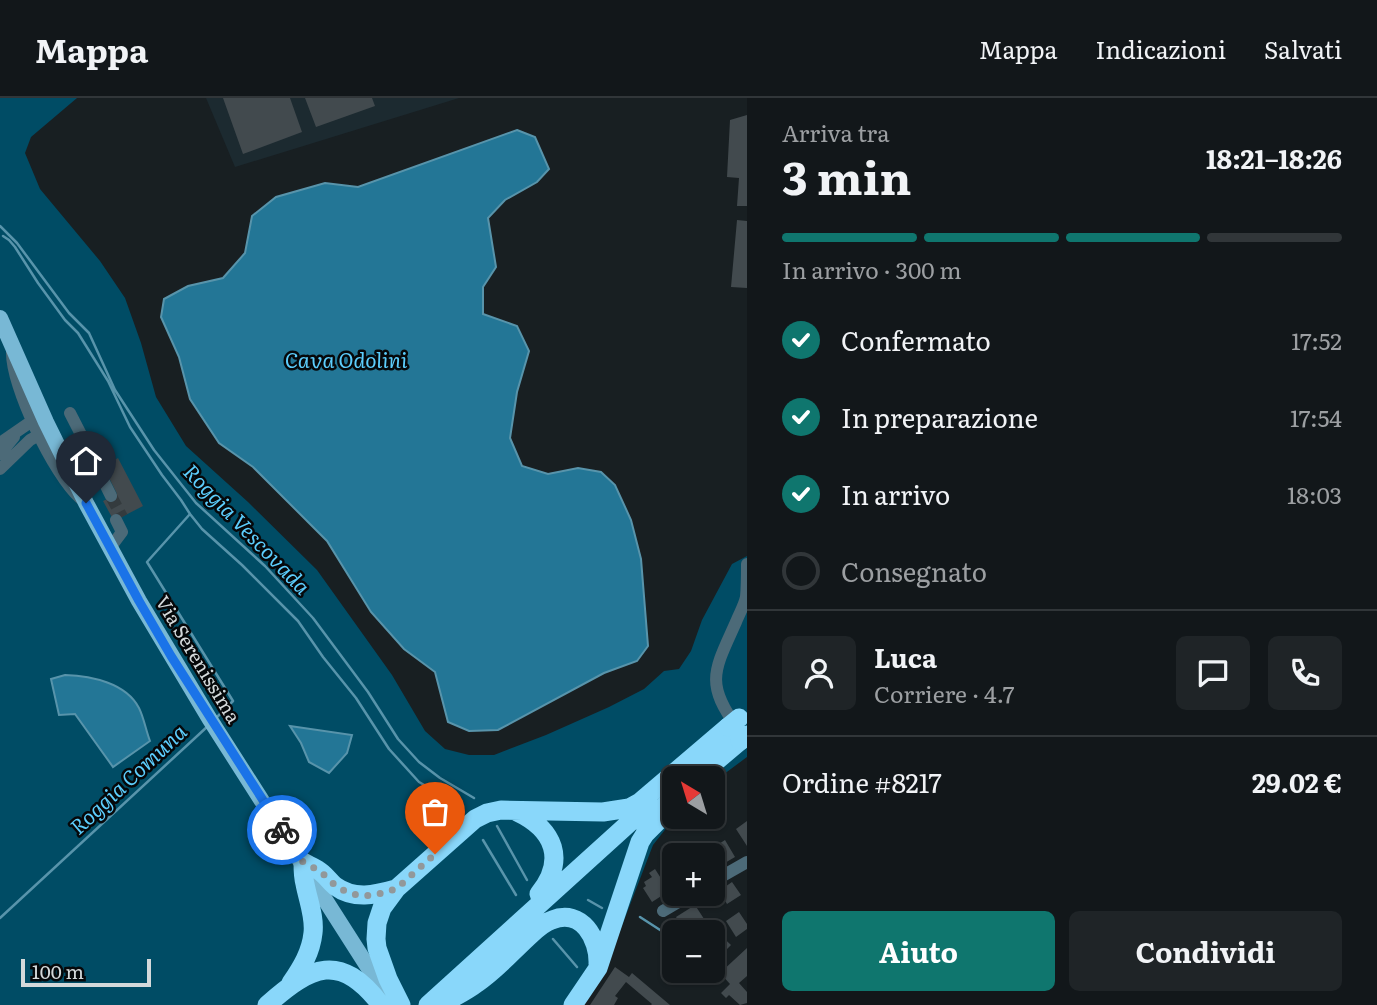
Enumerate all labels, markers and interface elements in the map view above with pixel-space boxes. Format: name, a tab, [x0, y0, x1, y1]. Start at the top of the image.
text: Mappa	[35, 24, 148, 73]
text: Mappa	[979, 31, 1057, 66]
text: Indicazioni	[1095, 31, 1226, 66]
text: Salvati	[1264, 31, 1342, 66]
text: Arriva tra	[782, 115, 890, 149]
text: 18:21–18:26	[1206, 138, 1342, 177]
text: 3 min	[782, 141, 912, 209]
text: In arrivo · 300 m	[782, 252, 961, 286]
text: Confermato	[841, 320, 991, 359]
icon: check	[782, 321, 820, 359]
text: 17:52	[1291, 323, 1342, 357]
water label: Cava Odolini	[285, 343, 408, 374]
text: In preparazione	[841, 397, 1038, 436]
icon: check	[782, 398, 820, 436]
text: 17:54	[1290, 400, 1342, 434]
pin	[56, 431, 116, 503]
icon: home	[67, 442, 105, 480]
water label: Roggia Vescovada	[177, 456, 319, 600]
text: In arrivo	[841, 474, 950, 513]
icon: check	[782, 475, 820, 513]
text: 18:03	[1287, 477, 1342, 511]
text: Consegnato	[841, 551, 987, 590]
street label: Via Serenissima	[150, 590, 249, 729]
button: person	[782, 636, 856, 710]
button: chat	[1176, 636, 1250, 710]
button: phone	[1268, 636, 1342, 710]
text: Luca	[874, 637, 937, 676]
text: Corriere · 4.7	[874, 676, 1015, 710]
water label: Roggia Comuna	[62, 716, 192, 840]
text: Ordine #8217	[782, 762, 942, 801]
text: 29.02 €	[1252, 762, 1342, 801]
north arrow	[662, 766, 724, 830]
map controls	[662, 766, 725, 983]
pin	[405, 782, 465, 854]
icon: bag	[416, 793, 454, 831]
courier	[247, 795, 317, 865]
icon: bike	[263, 811, 301, 849]
button: +	[662, 843, 725, 906]
button: Aiuto	[782, 911, 1055, 991]
button: Condividi	[1069, 911, 1342, 991]
button: −	[662, 920, 725, 983]
scale bar	[21, 956, 150, 988]
text: 100 m	[32, 957, 84, 985]

